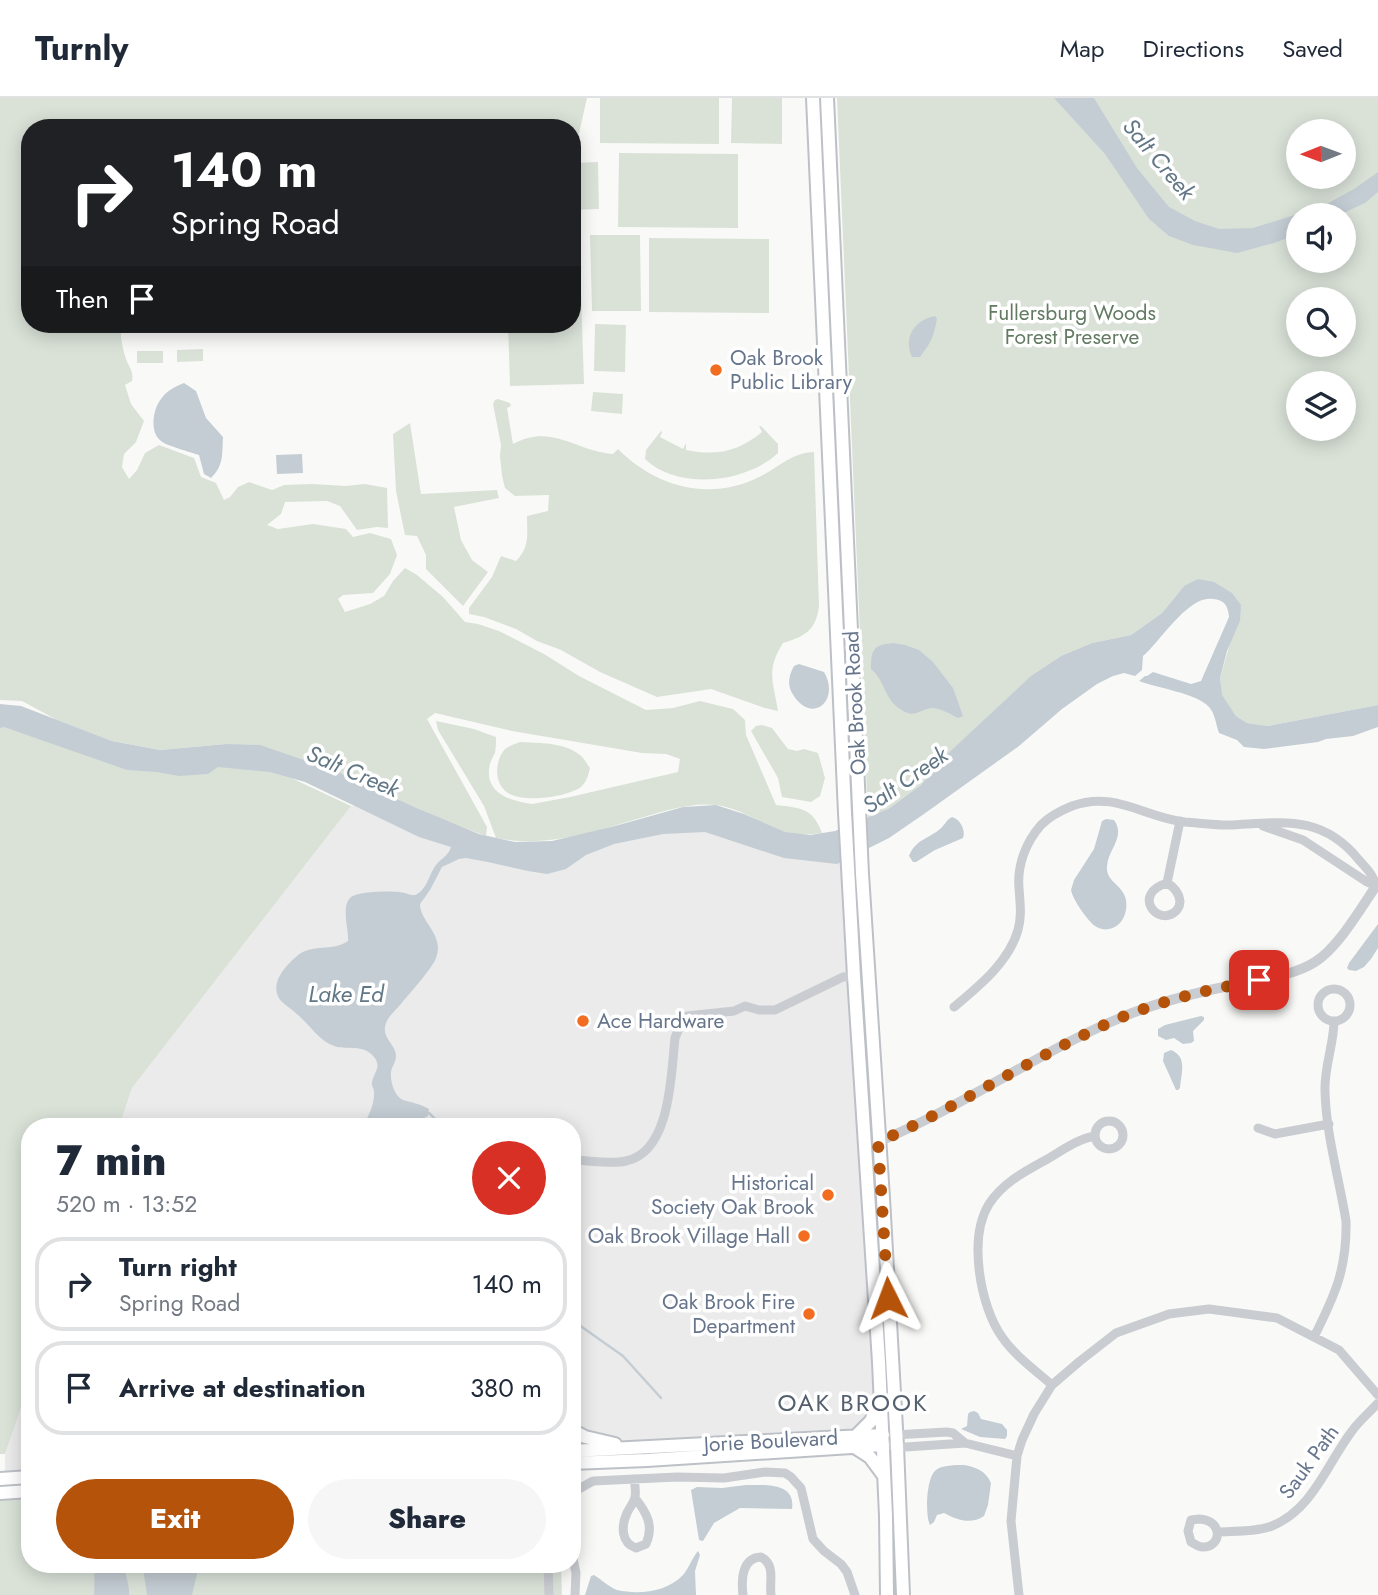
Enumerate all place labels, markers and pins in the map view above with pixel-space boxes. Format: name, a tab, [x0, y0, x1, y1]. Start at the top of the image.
place label: Oak Brook Public Library	[730, 343, 853, 397]
marker: Oak Brook Public Library	[708, 362, 724, 378]
pin	[1229, 950, 1289, 1010]
place label: Ace Hardware	[597, 1006, 725, 1036]
marker: Ace Hardware	[575, 1013, 591, 1029]
place label: Historical Society Oak Brook	[651, 1168, 815, 1222]
marker: Historical Society Oak Brook	[820, 1187, 836, 1203]
place label: Oak Brook Village Hall	[588, 1221, 790, 1251]
marker: Oak Brook Village Hall	[796, 1228, 812, 1244]
place label: Oak Brook Fire Department	[662, 1287, 795, 1341]
marker: Oak Brook Fire Department	[801, 1306, 817, 1322]

